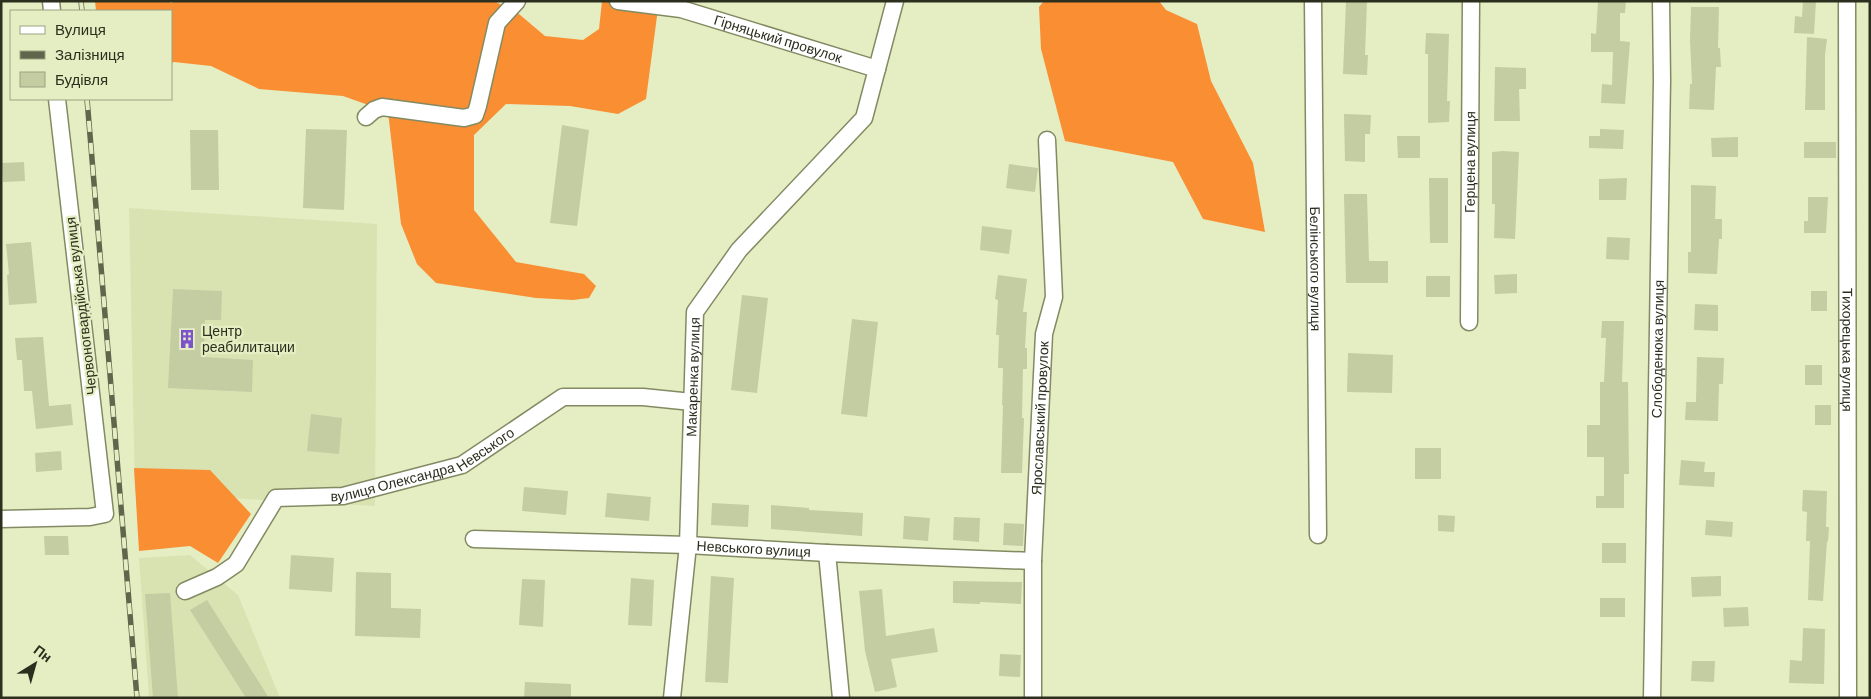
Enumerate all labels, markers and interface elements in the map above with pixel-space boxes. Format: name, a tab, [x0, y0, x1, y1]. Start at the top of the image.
legend	[10, 10, 172, 100]
street label: Гірняцький провулок	[712, 11, 845, 66]
text: Вулиця	[55, 20, 106, 38]
text: Залізниця	[55, 45, 125, 63]
text: Будівля	[55, 70, 108, 88]
street label: Герцена вулиця	[1461, 111, 1478, 213]
street label: Белінського вулиця	[1307, 206, 1325, 331]
street label: Червоногвардійська вулиця	[61, 216, 100, 396]
street label: Слободенюка вулиця	[1648, 280, 1667, 418]
street label: Тихорецька вулиця	[1839, 288, 1857, 412]
street label: Макаренка вулиця	[682, 317, 703, 437]
place label: Центр реабилитации	[202, 322, 295, 355]
building icon: Центр реабилитации	[176, 328, 198, 350]
street label: Ярославський провулок	[1027, 340, 1052, 496]
street label: вулиця Олександра Невського	[330, 423, 517, 504]
street label: Невського вулиця	[696, 537, 811, 560]
north arrow	[10, 639, 60, 689]
text: Пн	[31, 641, 56, 666]

